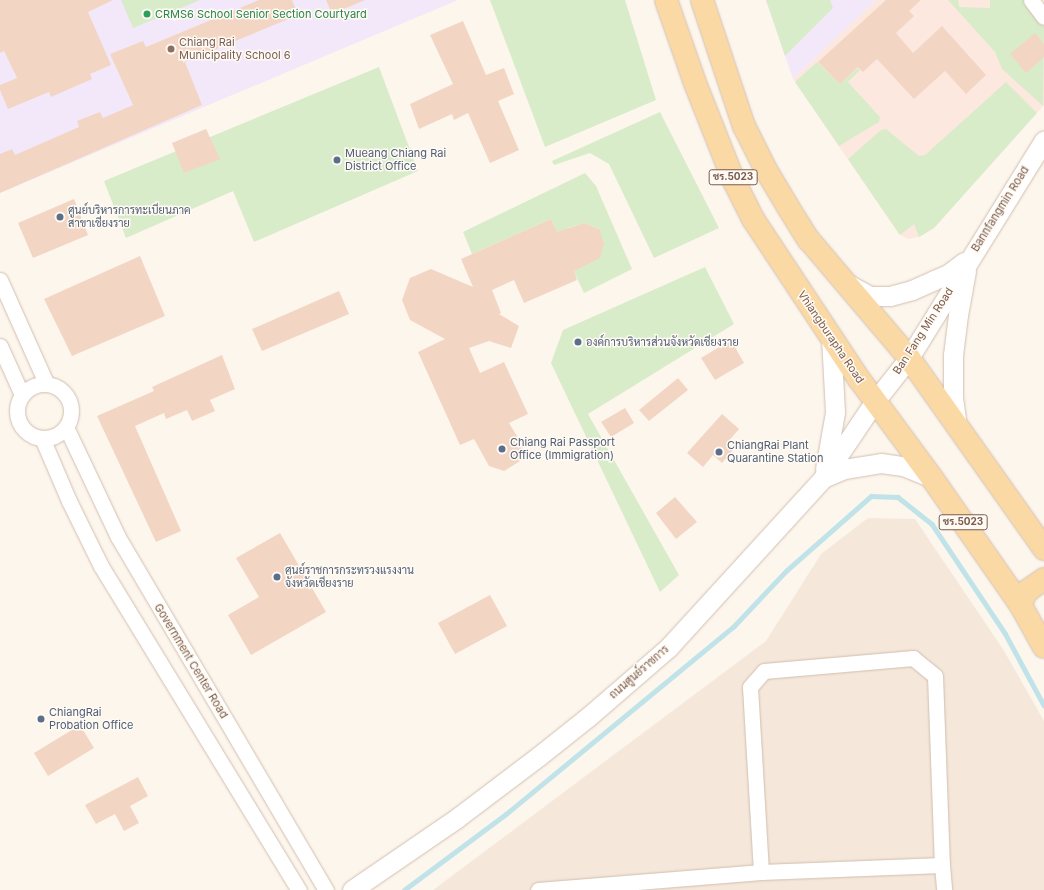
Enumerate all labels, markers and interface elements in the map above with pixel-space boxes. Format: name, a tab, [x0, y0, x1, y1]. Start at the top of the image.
place label: CRMS6 School Senior Section Courtyard	[155, 7, 367, 21]
marker: CRMS6 School Senior Section Courtyard	[142, 9, 152, 19]
place label: Chiang Rai Municipality School 6	[179, 36, 291, 62]
marker: Chiang Rai Municipality School 6	[166, 44, 176, 54]
place label: Mueang Chiang Rai District Office	[345, 147, 446, 173]
marker: Mueang Chiang Rai District Office	[332, 155, 342, 165]
street label: Bannfangmin Road	[968, 164, 1032, 254]
road number: ชร.5023	[708, 169, 758, 185]
place label: ศูนย์บริหารการทะเบียนภาค สาขาเชียงราย	[68, 204, 191, 230]
marker: ศูนย์บริหารการทะเบียนภาค สาขาเชียงราย	[55, 212, 65, 222]
street label: Ban Fang Min Road	[890, 285, 956, 377]
street label: Vhiangburapha Road	[795, 288, 867, 386]
place label: องค์การบริหารส่วนจังหวัดเชียงราย	[586, 335, 739, 349]
marker: องค์การบริหารส่วนจังหวัดเชียงราย	[573, 337, 583, 347]
place label: Chiang Rai Passport Office (Immigration)	[510, 436, 615, 462]
place label: ChiangRai Plant Quarantine Station	[727, 439, 823, 465]
marker: Chiang Rai Passport Office (Immigration)	[497, 444, 507, 454]
marker: ChiangRai Plant Quarantine Station	[714, 447, 724, 457]
road number: ชร.5023	[938, 514, 988, 530]
place label: ศูนย์ราชการกระทรวงแรงงาน จังหวัดเชียงราย	[285, 564, 414, 590]
marker: ศูนย์ราชการกระทรวงแรงงาน จังหวัดเชียงราย	[272, 572, 282, 582]
street label: Government Center Road	[151, 601, 231, 721]
street label: ถนนศูนย์ราชการ	[607, 643, 671, 701]
place label: ChiangRai Probation Office	[49, 706, 134, 732]
marker: ChiangRai Probation Office	[36, 714, 46, 724]

